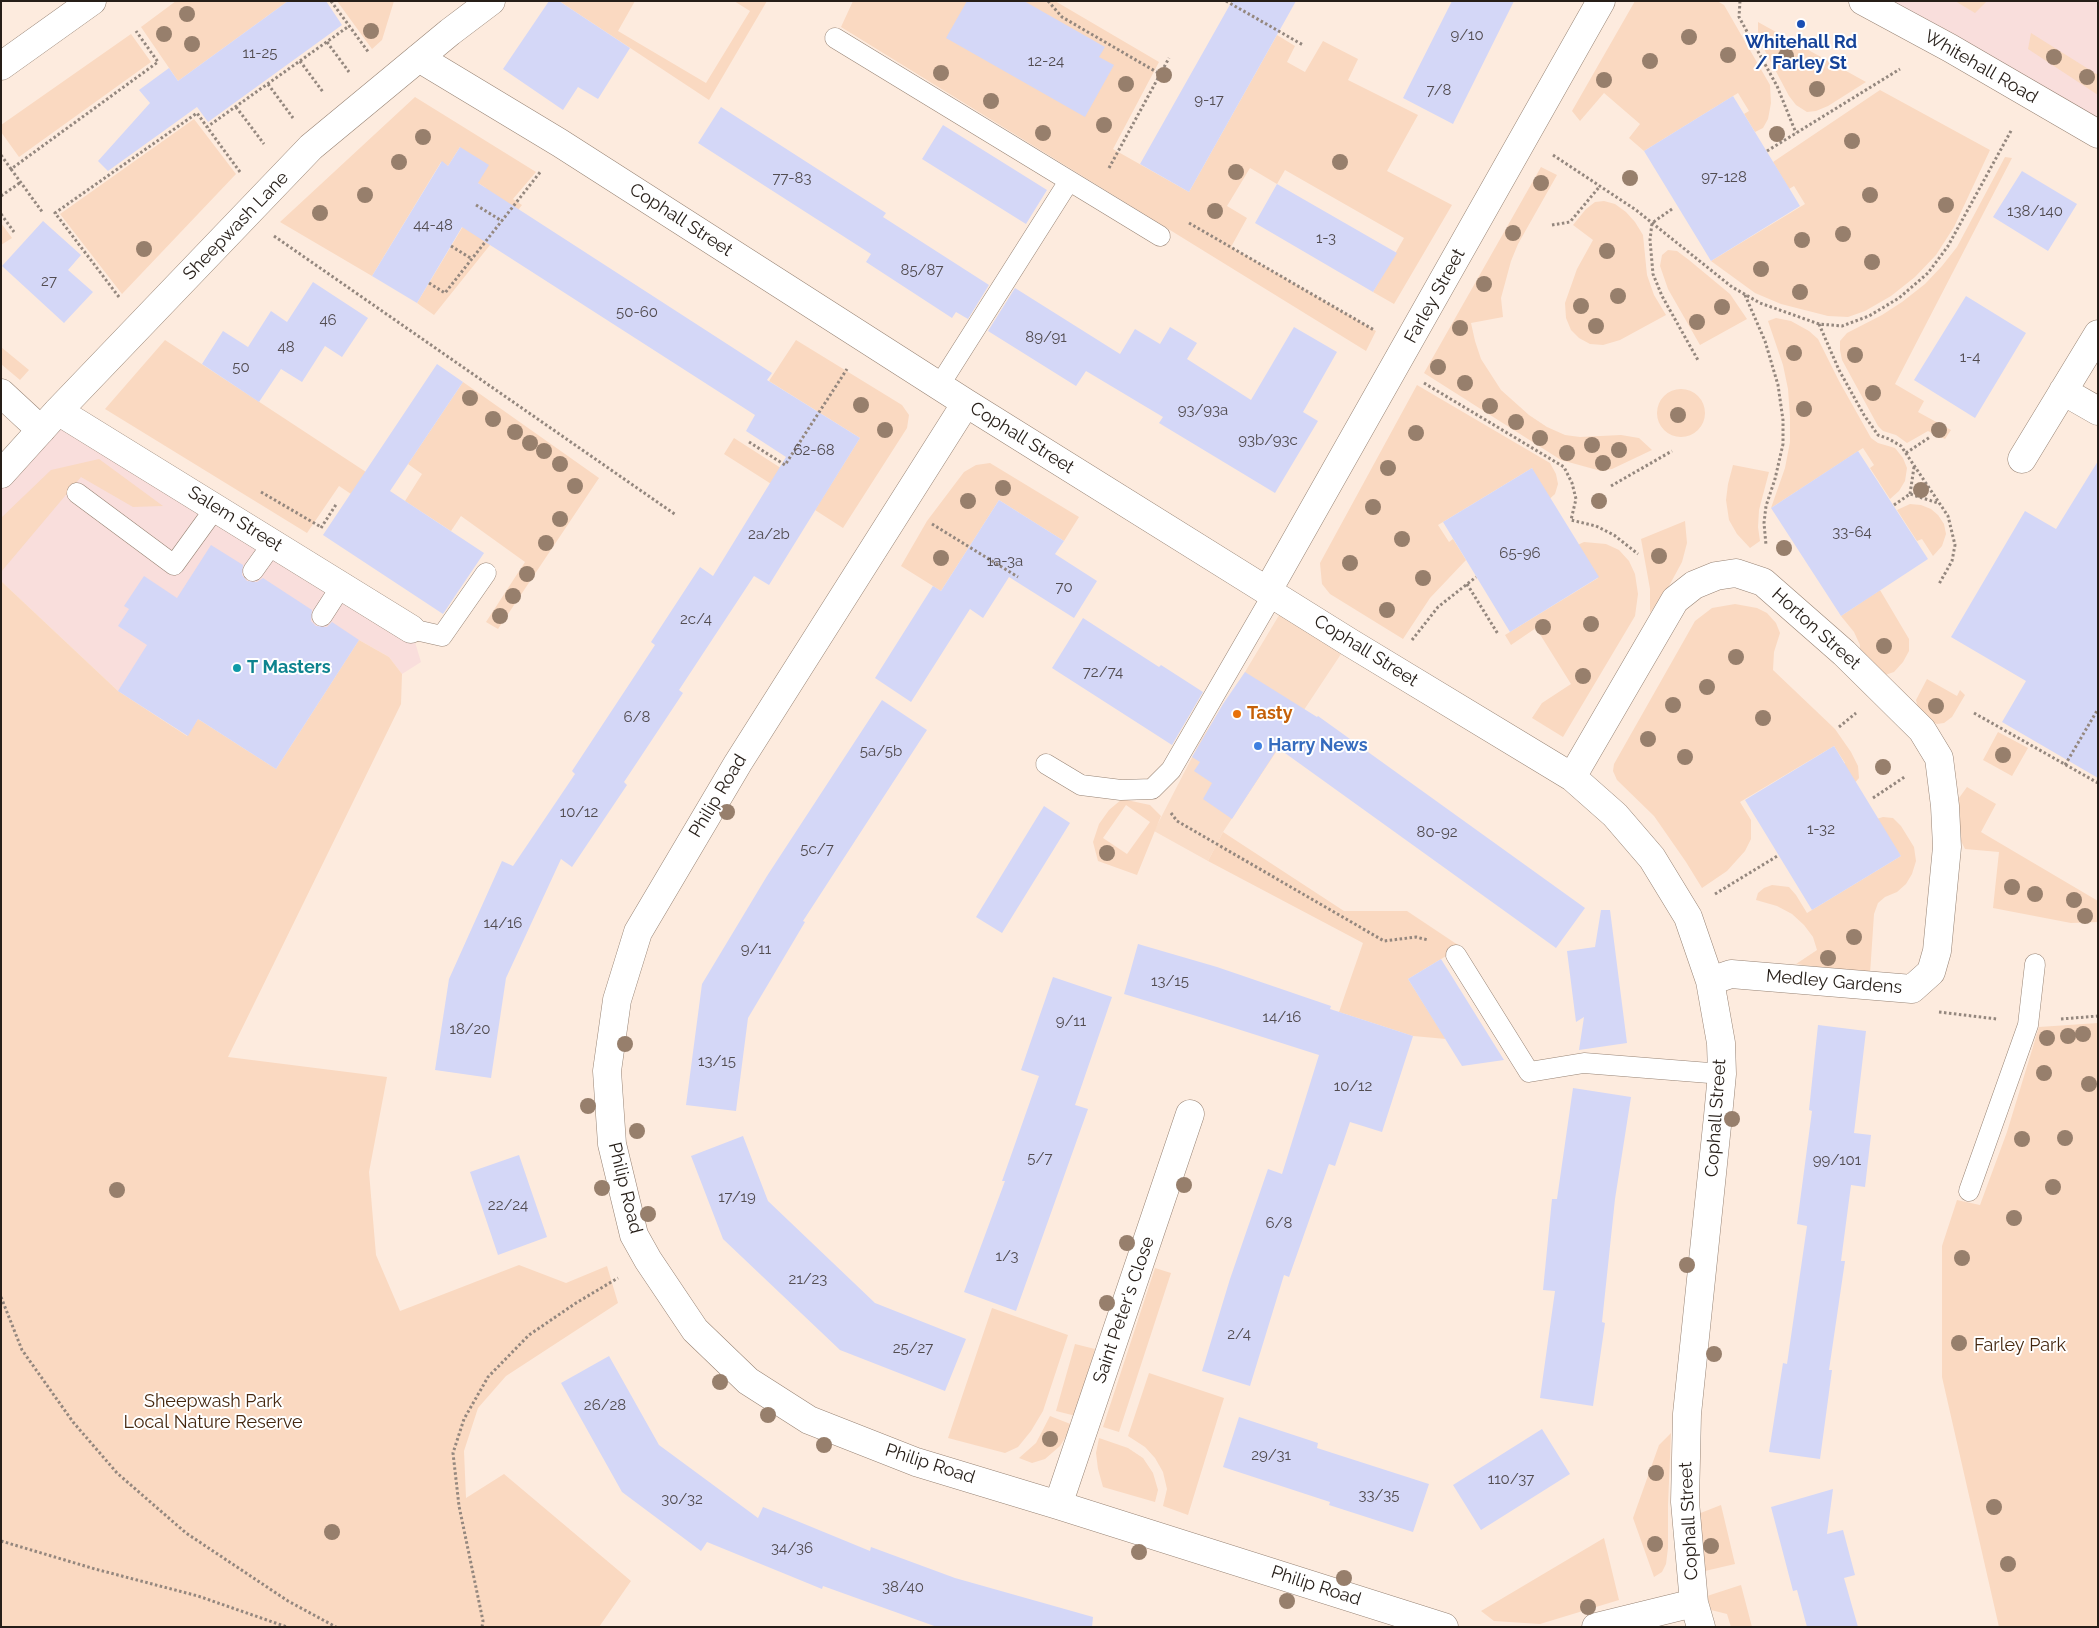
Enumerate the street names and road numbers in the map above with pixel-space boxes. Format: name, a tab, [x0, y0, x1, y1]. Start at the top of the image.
street label: Whitehall Road	[1920, 26, 2042, 108]
street label: Sheepwash Lane	[179, 167, 293, 285]
street label: Cophall Street	[625, 179, 737, 261]
street label: Farley Street	[1400, 245, 1470, 347]
street label: Cophall Street	[966, 397, 1078, 479]
street label: Salem Street	[184, 481, 286, 557]
street label: Horton Street	[1767, 584, 1865, 674]
street label: Cophall Street	[1310, 610, 1422, 692]
street label: Philip Road	[685, 750, 751, 842]
street label: Medley Gardens	[1765, 965, 1903, 999]
street label: Cophall Street	[1701, 1058, 1731, 1178]
street label: Philip Road	[603, 1140, 647, 1236]
street label: Saint Peter's Close	[1089, 1234, 1159, 1386]
street label: Philip Road	[882, 1439, 978, 1489]
street label: Cophall Street	[1675, 1461, 1703, 1581]
street label: Philip Road	[1268, 1561, 1364, 1611]

